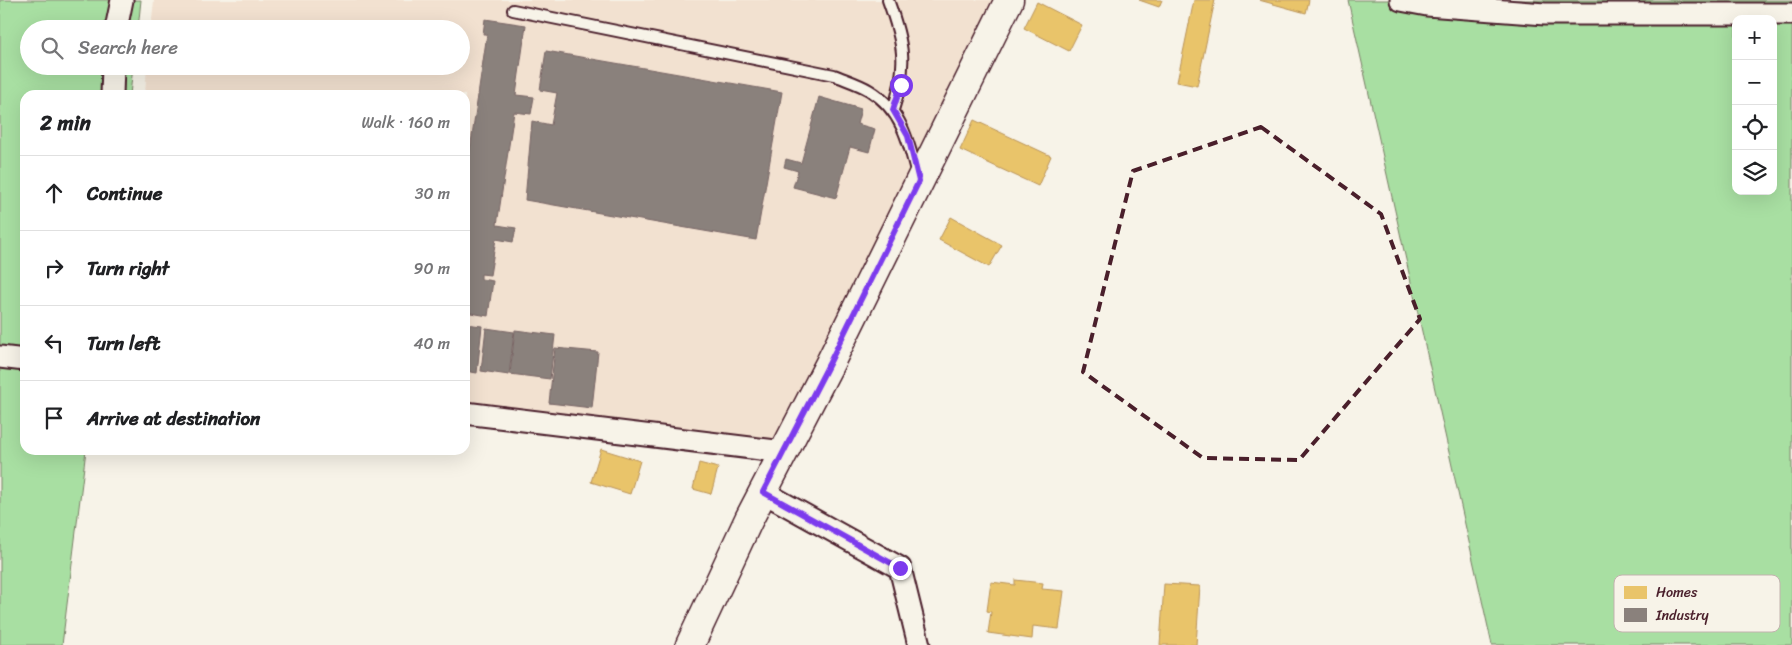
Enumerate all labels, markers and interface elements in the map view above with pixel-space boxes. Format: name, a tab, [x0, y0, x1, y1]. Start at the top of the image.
map controls	[1732, 15, 1777, 195]
button: +	[1732, 15, 1777, 60]
search box	[20, 20, 470, 75]
text: Search here	[78, 31, 178, 64]
icon: search	[38, 34, 66, 62]
button: −	[1732, 60, 1777, 105]
route start	[890, 74, 913, 97]
text: 2 min	[40, 104, 91, 142]
button: locate	[1732, 105, 1777, 150]
text: Walk · 160 m	[361, 108, 450, 137]
button: layers	[1732, 150, 1777, 195]
text: Continue	[87, 177, 163, 210]
icon: ahead	[40, 179, 68, 207]
text: 30 m	[415, 179, 450, 208]
text: Turn right	[87, 252, 169, 285]
icon: right	[40, 254, 68, 282]
text: 90 m	[414, 254, 450, 283]
text: Turn left	[87, 327, 160, 360]
icon: left	[40, 329, 68, 357]
text: 40 m	[413, 329, 450, 358]
text: Arrive at destination	[87, 402, 260, 435]
icon: arrive	[40, 404, 68, 432]
route end	[889, 557, 912, 580]
legend	[1614, 575, 1780, 632]
text: Homes	[1656, 580, 1698, 605]
text: Industry	[1655, 603, 1710, 628]

